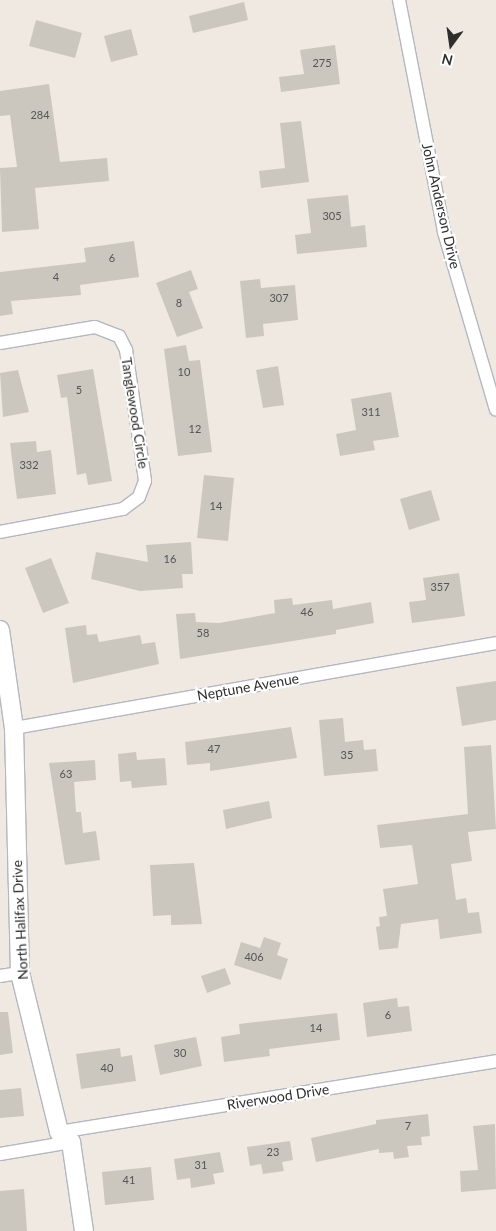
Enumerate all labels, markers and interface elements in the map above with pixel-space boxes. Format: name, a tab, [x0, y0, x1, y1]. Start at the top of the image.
north arrow	[426, 20, 476, 70]
text: N	[440, 50, 455, 70]
house number: 275	[312, 56, 332, 70]
house number: 284	[30, 108, 50, 122]
street label: John Anderson Drive	[418, 141, 464, 271]
house number: 305	[322, 209, 342, 223]
house number: 6	[109, 251, 115, 265]
house number: 4	[53, 270, 59, 284]
house number: 307	[269, 291, 289, 305]
house number: 8	[176, 296, 182, 310]
street label: Tanglewood Circle	[118, 356, 152, 470]
house number: 10	[178, 365, 190, 379]
house number: 5	[76, 383, 82, 397]
house number: 311	[361, 405, 381, 419]
house number: 12	[189, 422, 201, 436]
house number: 332	[19, 458, 39, 472]
house number: 14	[210, 499, 222, 513]
house number: 16	[164, 552, 176, 566]
house number: 357	[430, 580, 450, 594]
house number: 46	[301, 605, 313, 619]
house number: 58	[197, 626, 209, 640]
street label: Neptune Avenue	[196, 670, 300, 704]
house number: 47	[208, 742, 220, 756]
house number: 35	[341, 748, 353, 762]
house number: 63	[60, 767, 72, 781]
street label: North Halifax Drive	[8, 860, 32, 980]
house number: 406	[244, 950, 264, 964]
house number: 6	[385, 1008, 391, 1022]
house number: 14	[310, 1021, 322, 1035]
house number: 30	[174, 1046, 186, 1060]
house number: 40	[101, 1061, 113, 1075]
street label: Riverwood Drive	[226, 1081, 330, 1113]
house number: 7	[405, 1119, 411, 1133]
house number: 23	[267, 1145, 279, 1159]
house number: 31	[195, 1158, 207, 1172]
house number: 41	[123, 1173, 135, 1187]

